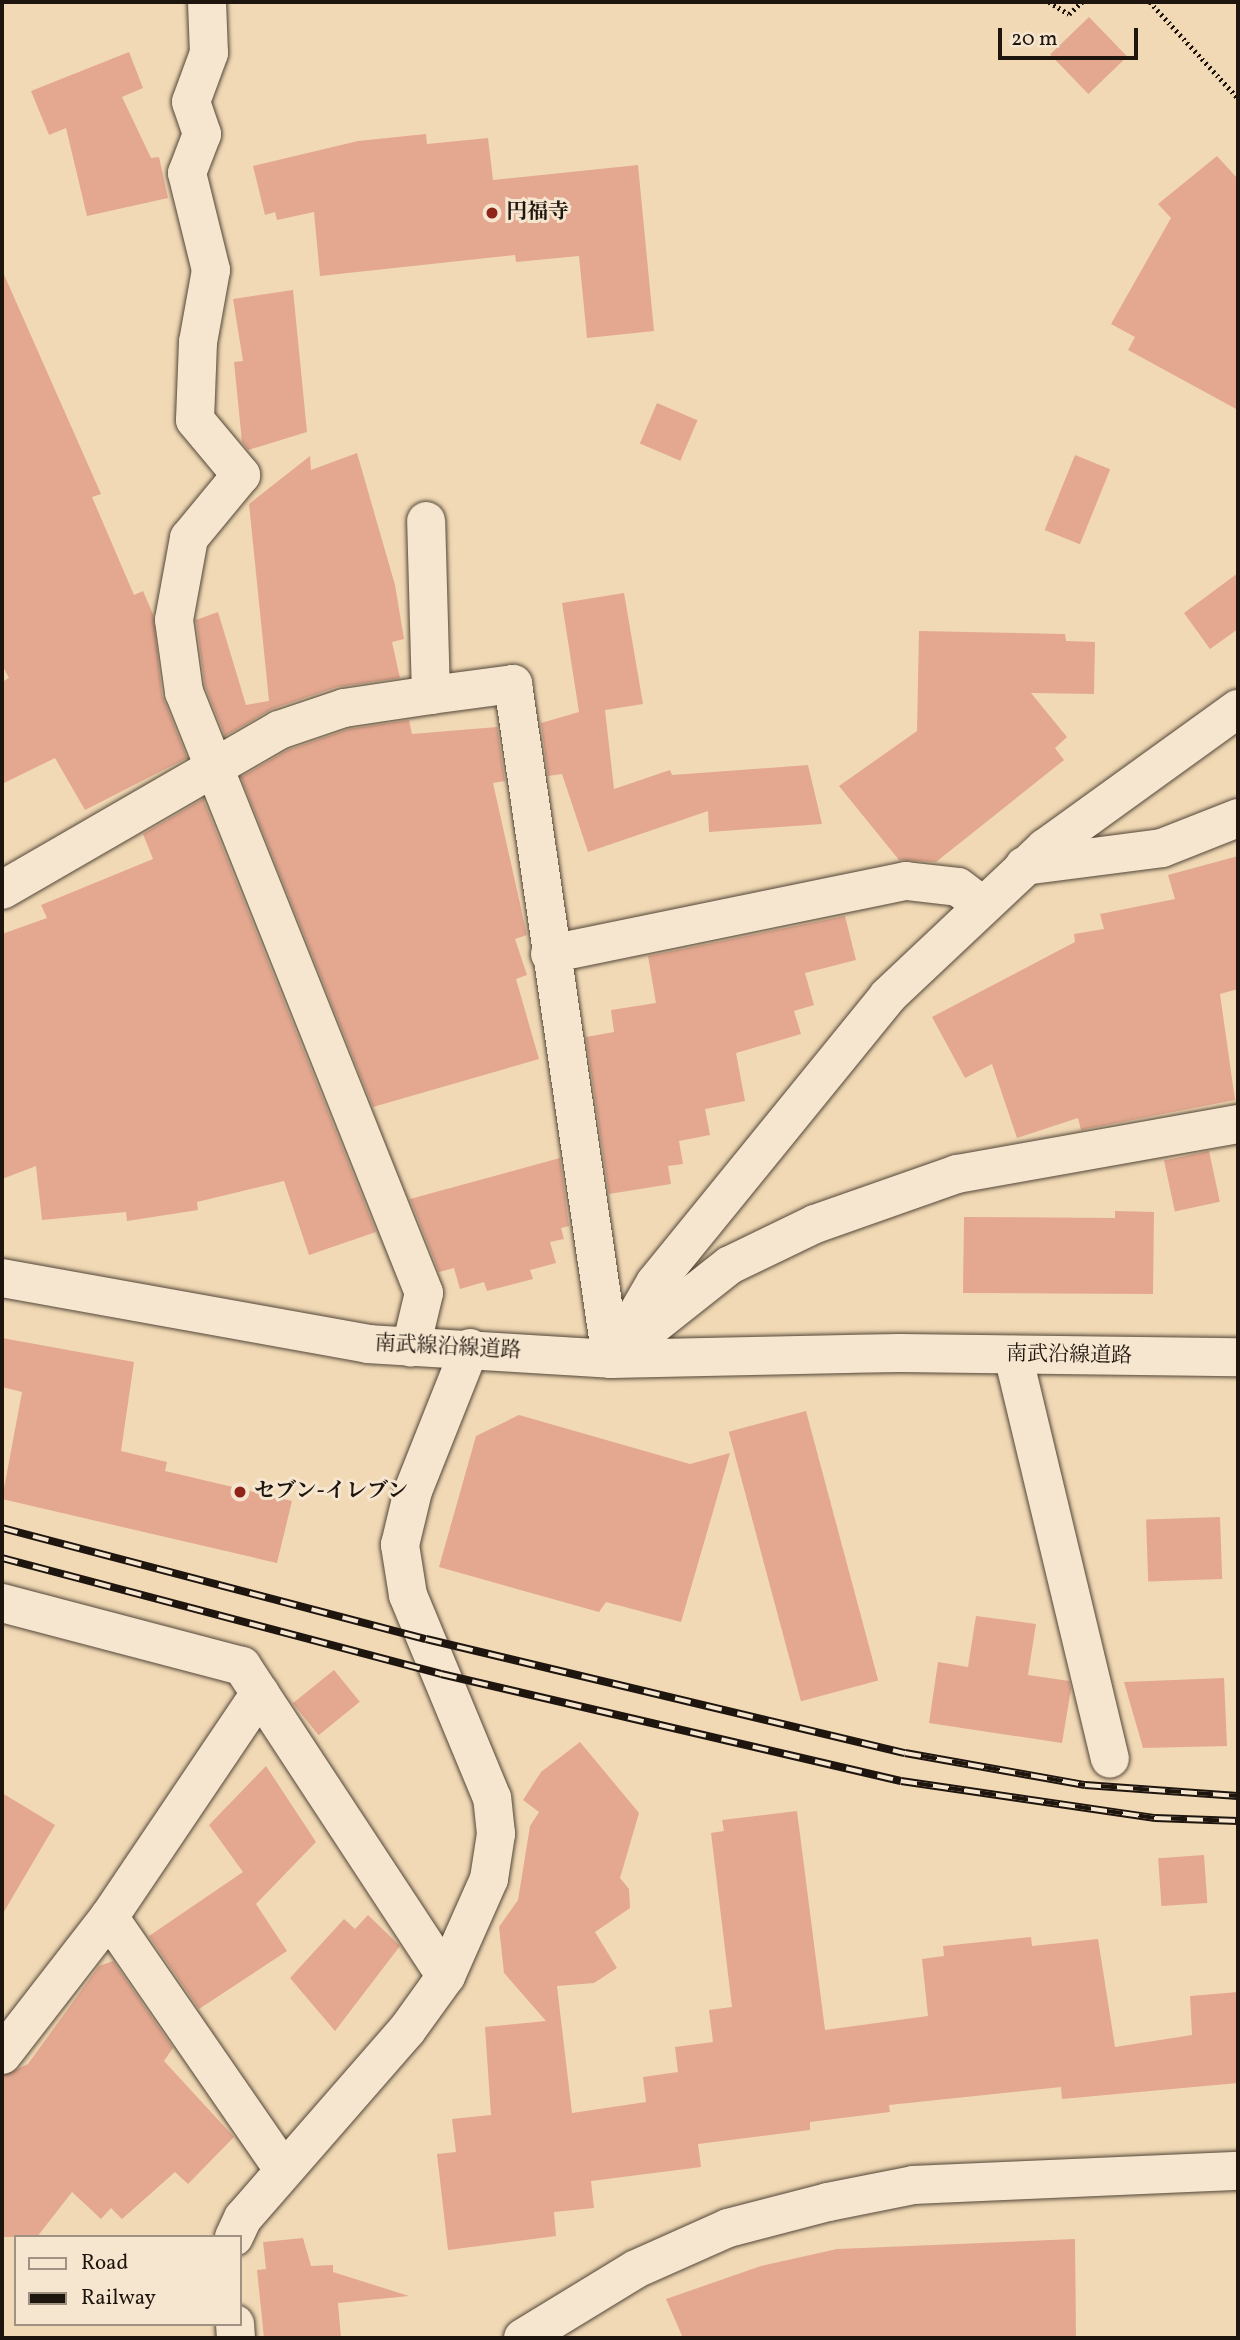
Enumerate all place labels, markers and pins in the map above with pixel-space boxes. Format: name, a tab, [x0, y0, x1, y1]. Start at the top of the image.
place label: 円福寺	[506, 200, 569, 226]
marker: 円福寺	[484, 205, 500, 221]
place label: セブン-イレブン	[254, 1479, 410, 1505]
marker: セブン-イレブン	[232, 1484, 248, 1500]

